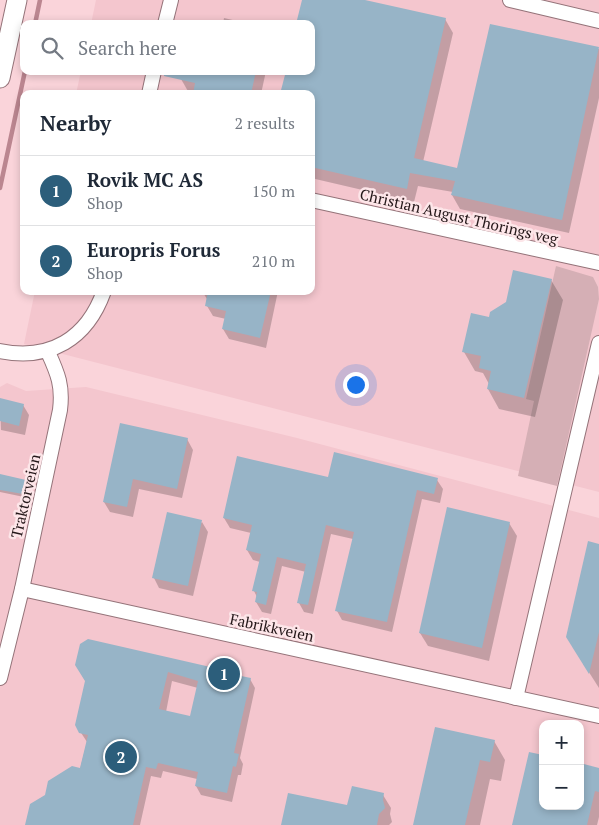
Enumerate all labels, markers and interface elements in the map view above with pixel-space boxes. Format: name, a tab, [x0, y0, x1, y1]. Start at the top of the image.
search box	[20, 20, 315, 75]
icon: search	[38, 34, 66, 62]
text: Search here	[78, 35, 177, 60]
text: Nearby	[40, 109, 111, 137]
text: 2 results	[235, 112, 295, 134]
text: Rovik MC AS	[87, 167, 203, 192]
text: 1	[51, 180, 61, 202]
text: 150 m	[252, 180, 295, 202]
street label: Christian August Thorings veg	[358, 183, 561, 249]
text: Shop	[87, 192, 123, 214]
text: Europris Forus	[87, 237, 220, 262]
text: 2	[51, 250, 61, 272]
text: 210 m	[252, 250, 295, 272]
text: Shop	[87, 262, 123, 284]
your location	[343, 372, 369, 398]
street label: Traktorveien	[6, 452, 44, 540]
street label: Fabrikkveien	[228, 608, 316, 646]
pin: 1	[208, 655, 240, 693]
map controls	[539, 720, 584, 810]
button: +	[539, 720, 584, 765]
pin: 2	[105, 738, 137, 776]
button: −	[539, 765, 584, 810]

